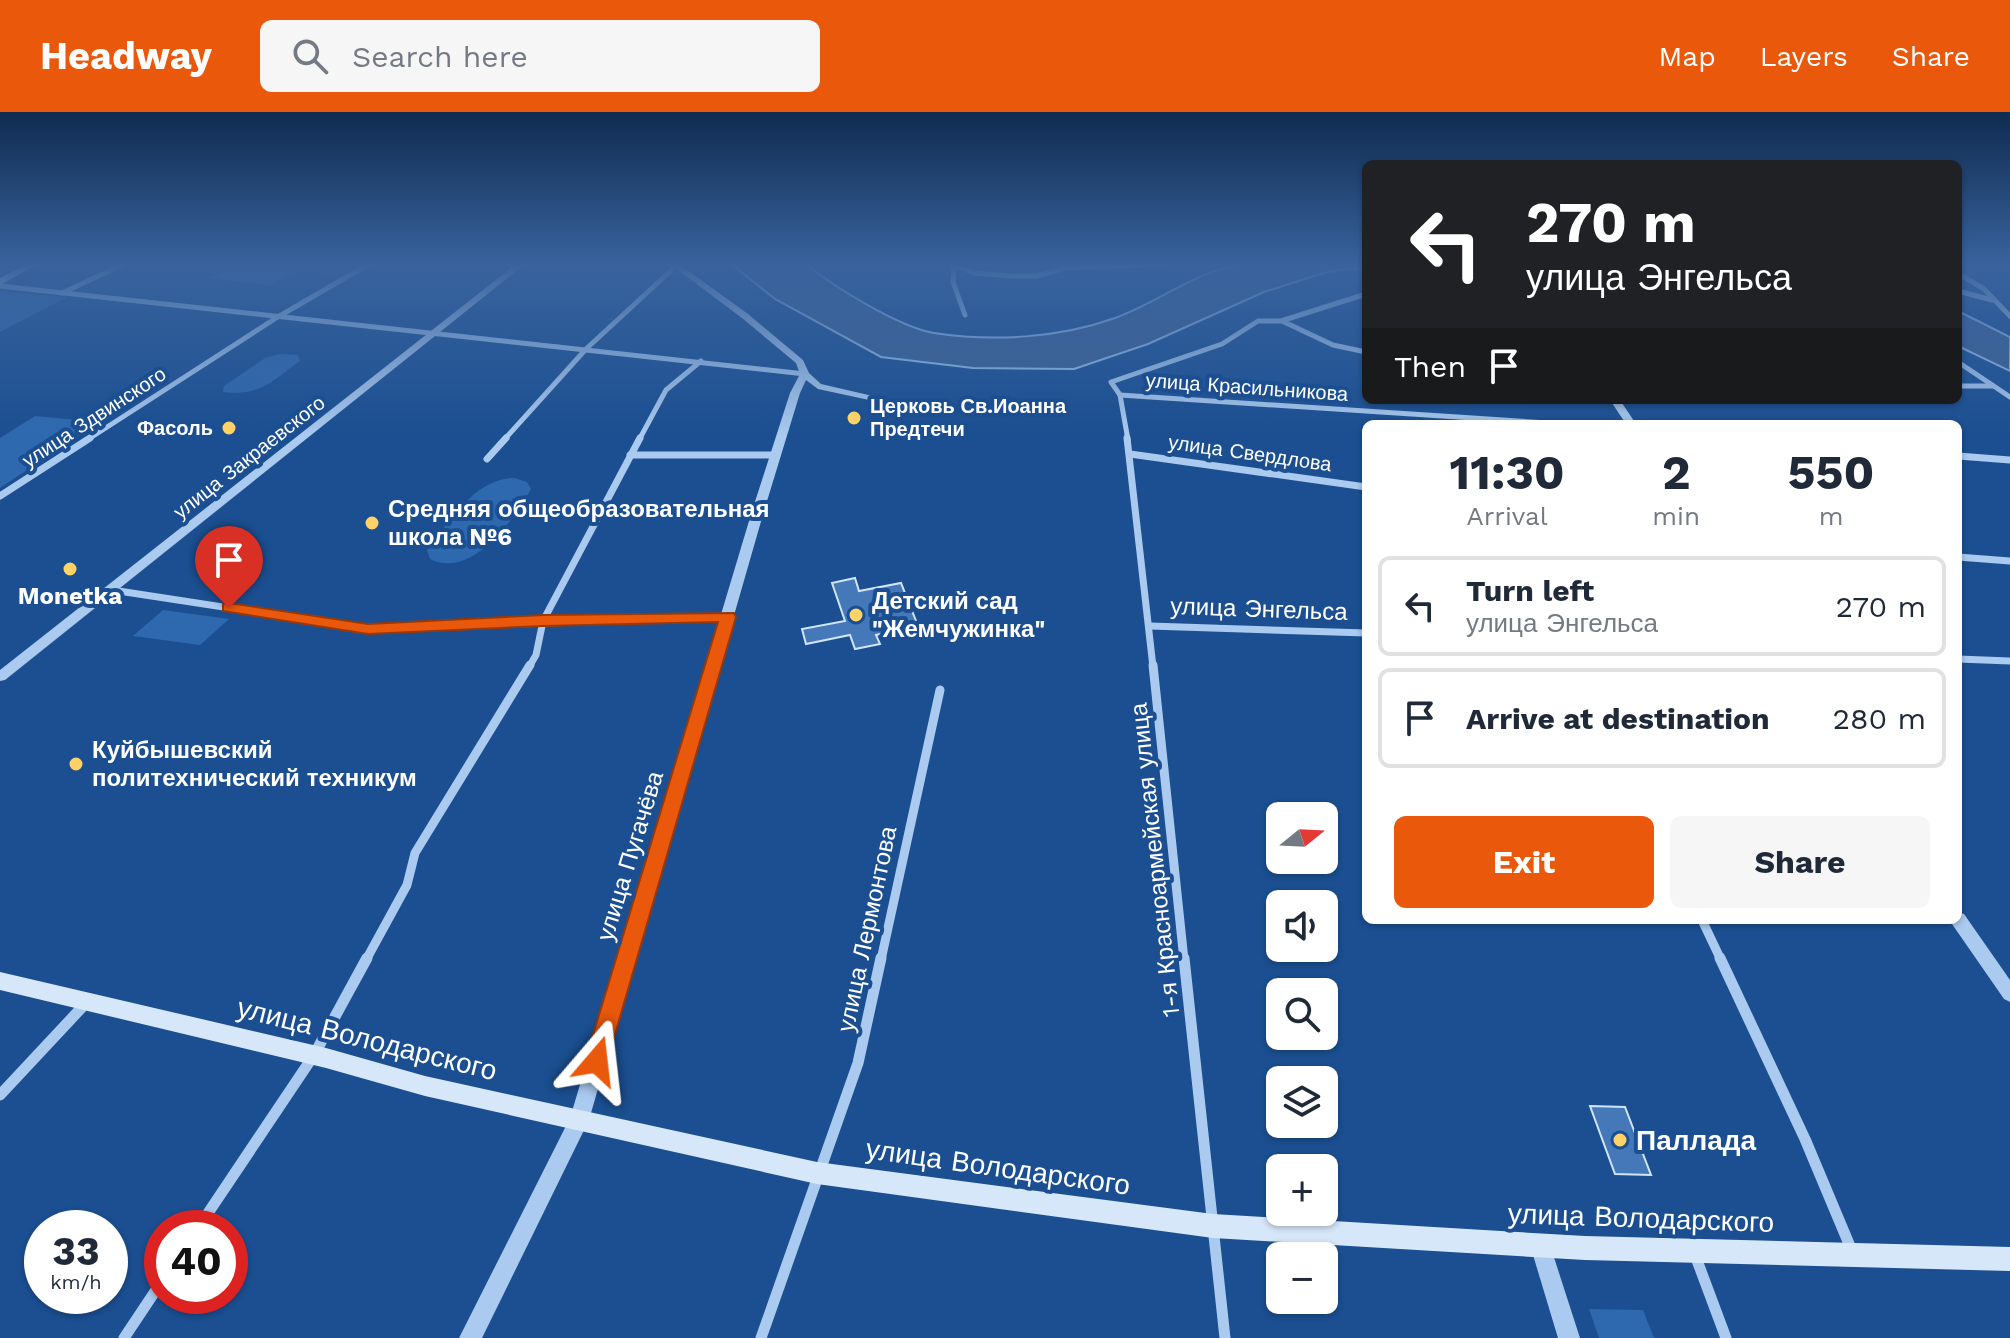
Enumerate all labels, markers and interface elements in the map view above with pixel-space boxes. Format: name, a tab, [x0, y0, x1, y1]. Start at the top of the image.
search box	[260, 20, 820, 92]
text: Headway	[40, 34, 212, 78]
icon: search	[288, 34, 332, 78]
text: Search here	[352, 39, 528, 74]
text: Map	[1659, 40, 1716, 73]
text: Layers	[1760, 40, 1848, 73]
text: Share	[1892, 40, 1970, 73]
text: 270 m	[1526, 190, 1696, 256]
icon: left	[1394, 192, 1498, 296]
text: улица Энгельса	[1526, 257, 1792, 299]
icon: arrive	[1482, 344, 1526, 388]
text: Then	[1394, 349, 1466, 384]
street label: улица Здвинского	[18, 362, 170, 472]
street label: улица Красильникова	[1145, 368, 1350, 406]
street label: улица Закраевского	[168, 390, 330, 524]
place label: Церковь Св.Иоанна Предтечи	[870, 394, 1067, 441]
marker: Церковь Св.Иоанна Предтечи	[845, 409, 863, 427]
place label: Фасоль	[137, 416, 213, 440]
marker: Фасоль	[220, 419, 238, 437]
street label: улица Свердлова	[1167, 430, 1334, 476]
text: 11:30	[1450, 444, 1565, 501]
text: 2	[1662, 444, 1690, 501]
text: 550	[1788, 444, 1874, 501]
place label: Средняя общеобразовательная школа №6	[388, 495, 770, 551]
text: Arrival	[1467, 501, 1548, 531]
text: min	[1652, 501, 1700, 531]
text: m	[1819, 501, 1843, 531]
marker: Средняя общеобразовательная школа №6	[363, 514, 381, 532]
pin	[195, 526, 263, 608]
icon: arrive	[207, 538, 251, 582]
marker: Monetka	[61, 560, 79, 578]
text: Turn left	[1466, 573, 1594, 608]
place label: Monetka	[18, 582, 122, 610]
icon: left	[1398, 584, 1442, 628]
place label: Детский сад "Жемчужинка"	[872, 587, 1045, 643]
text: 270 m	[1835, 589, 1926, 624]
street label: улица Энгельса	[1170, 592, 1349, 626]
marker: Детский сад "Жемчужинка"	[847, 606, 865, 624]
text: улица Энгельса	[1466, 608, 1658, 638]
icon: arrive	[1398, 696, 1442, 740]
street label: 1-я Красноармейская улица	[1125, 701, 1185, 1018]
text: Arrive at destination	[1466, 701, 1770, 736]
text: 280 m	[1833, 701, 1926, 736]
place label: Куйбышевский политехнический техникум	[92, 736, 417, 792]
marker: Куйбышевский политехнический техникум	[67, 755, 85, 773]
street label: улица Пугачёва	[591, 767, 669, 944]
north arrow	[1266, 802, 1338, 874]
map controls	[1266, 802, 1338, 1314]
button: Exit	[1394, 816, 1654, 908]
button: Share	[1670, 816, 1930, 908]
street label: улица Лермонтова	[832, 823, 903, 1034]
button: sound	[1266, 890, 1338, 962]
button: search	[1266, 978, 1338, 1050]
street label: улица Володарского	[234, 991, 500, 1087]
position arrow	[555, 1019, 639, 1103]
button: layers	[1266, 1066, 1338, 1138]
place label: Паллада	[1636, 1124, 1757, 1157]
marker: Паллада	[1611, 1131, 1629, 1149]
street label: улица Володарского	[864, 1132, 1132, 1202]
button: +	[1266, 1154, 1338, 1226]
street label: улица Володарского	[1507, 1197, 1775, 1239]
speed limit sign: 40	[144, 1210, 248, 1314]
text: 33	[52, 1228, 100, 1275]
button: −	[1266, 1242, 1338, 1314]
text: km/h	[50, 1270, 102, 1294]

